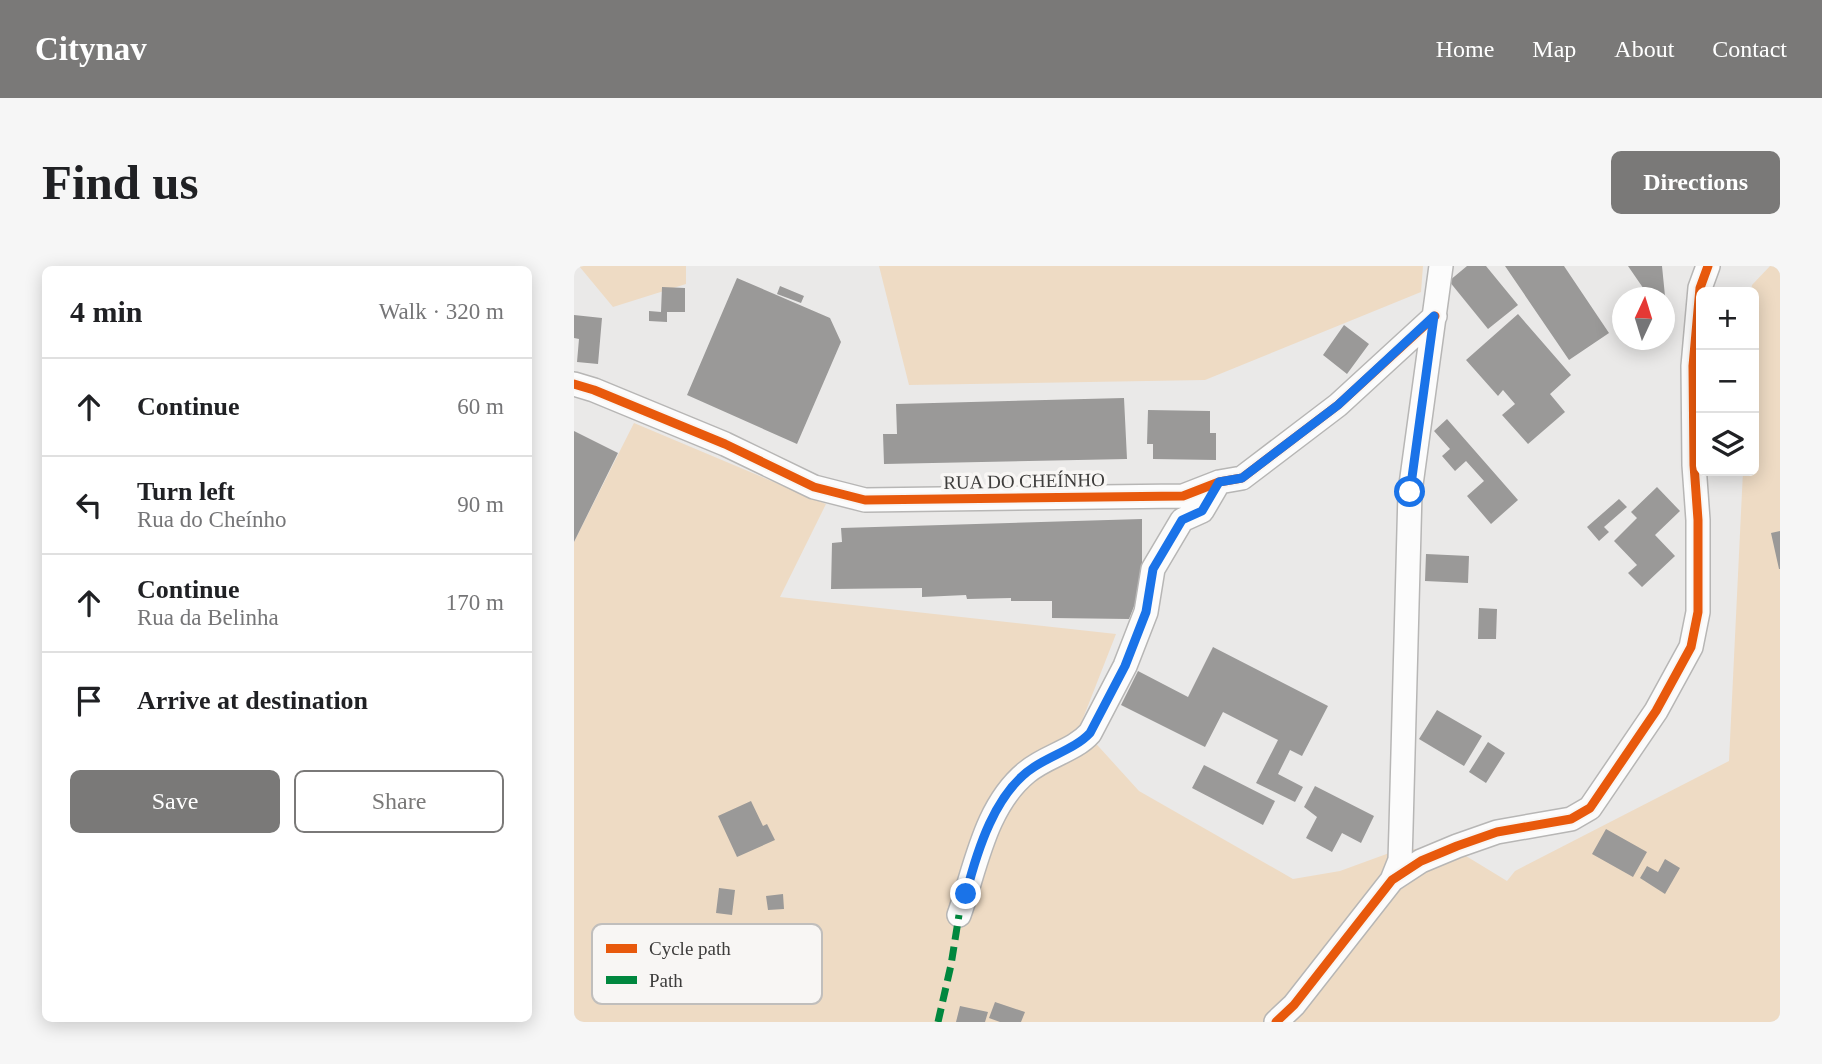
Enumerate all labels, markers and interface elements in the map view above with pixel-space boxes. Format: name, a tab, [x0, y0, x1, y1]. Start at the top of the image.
text: Citynav	[35, 31, 147, 67]
text: Home	[1436, 36, 1494, 62]
text: Map	[1532, 36, 1576, 62]
text: About	[1614, 36, 1674, 62]
text: Contact	[1712, 36, 1787, 62]
button: Directions	[1611, 151, 1780, 214]
text: Find us	[42, 155, 199, 210]
north arrow	[1612, 287, 1675, 350]
map controls	[1696, 287, 1759, 476]
button: +	[1696, 287, 1759, 350]
text: 4 min	[70, 295, 143, 328]
text: Walk · 320 m	[379, 299, 504, 324]
button: −	[1696, 350, 1759, 413]
icon: ahead	[70, 388, 108, 426]
text: Continue	[137, 392, 240, 421]
text: 60 m	[457, 394, 504, 419]
button: layers	[1696, 413, 1759, 476]
street label: RUA DO CHEÍNHO	[943, 469, 1105, 493]
route start	[1394, 476, 1425, 507]
text: Turn left	[137, 477, 235, 506]
icon: left	[70, 486, 108, 524]
text: 90 m	[457, 492, 504, 517]
text: Rua do Cheínho	[137, 507, 287, 532]
text: Continue	[137, 575, 240, 604]
icon: ahead	[70, 584, 108, 622]
text: 170 m	[446, 590, 504, 615]
text: Rua da Belinha	[137, 605, 279, 630]
icon: arrive	[70, 682, 108, 720]
text: Arrive at destination	[137, 686, 368, 715]
button: Save	[70, 770, 280, 833]
button: Share	[294, 770, 504, 833]
route end	[950, 878, 981, 909]
legend	[592, 924, 822, 1004]
text: Cycle path	[649, 938, 731, 959]
text: Path	[649, 970, 683, 991]

